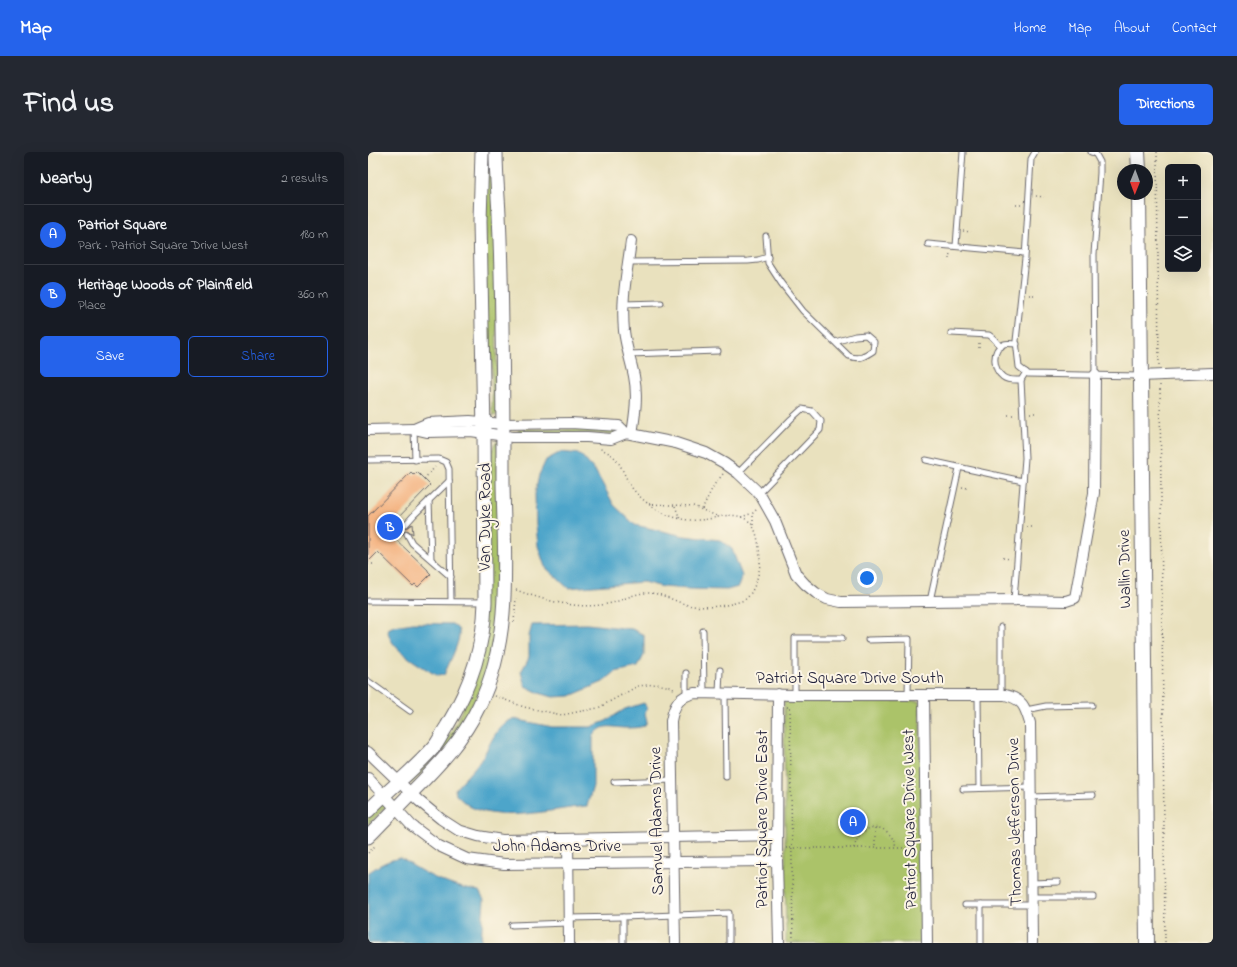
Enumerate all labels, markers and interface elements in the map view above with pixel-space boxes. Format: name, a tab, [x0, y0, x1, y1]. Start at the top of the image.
text: Map	[20, 15, 52, 42]
text: Home	[1014, 18, 1046, 39]
text: Map	[1068, 18, 1092, 39]
text: About	[1114, 18, 1150, 39]
text: Contact	[1172, 18, 1217, 39]
text: Find us	[24, 84, 114, 125]
button: Directions	[1119, 84, 1213, 125]
north arrow	[1117, 164, 1153, 200]
map controls	[1165, 164, 1201, 272]
button: +	[1165, 164, 1201, 200]
text: Nearby	[40, 166, 92, 191]
text: 2 results	[281, 169, 328, 188]
button: −	[1165, 200, 1201, 236]
text: Patriot Square	[78, 214, 167, 236]
text: A	[49, 225, 57, 244]
text: 180 m	[300, 225, 328, 244]
text: Park · Patriot Square Drive West	[78, 236, 248, 255]
button: layers	[1165, 236, 1201, 272]
text: Heritage Woods of Plainfield	[78, 274, 253, 296]
text: B	[49, 285, 57, 304]
text: 360 m	[298, 285, 328, 304]
text: Place	[78, 296, 106, 315]
button: Save	[40, 336, 180, 377]
button: Share	[188, 336, 328, 377]
street label: Van Dyke Road	[473, 463, 499, 572]
pin: B	[377, 512, 403, 542]
street label: Wallin Drive	[1112, 529, 1138, 609]
your location	[857, 568, 877, 588]
street label: Patriot Square Drive South	[756, 666, 944, 691]
street label: Patriot Square Drive West	[896, 729, 924, 909]
street label: Patriot Square Drive East	[750, 730, 775, 908]
street label: Thomas Jefferson Drive	[1001, 737, 1029, 906]
street label: Samuel Adams Drive	[643, 746, 671, 895]
pin: A	[840, 807, 866, 837]
street label: John Adams Drive	[493, 834, 621, 859]

